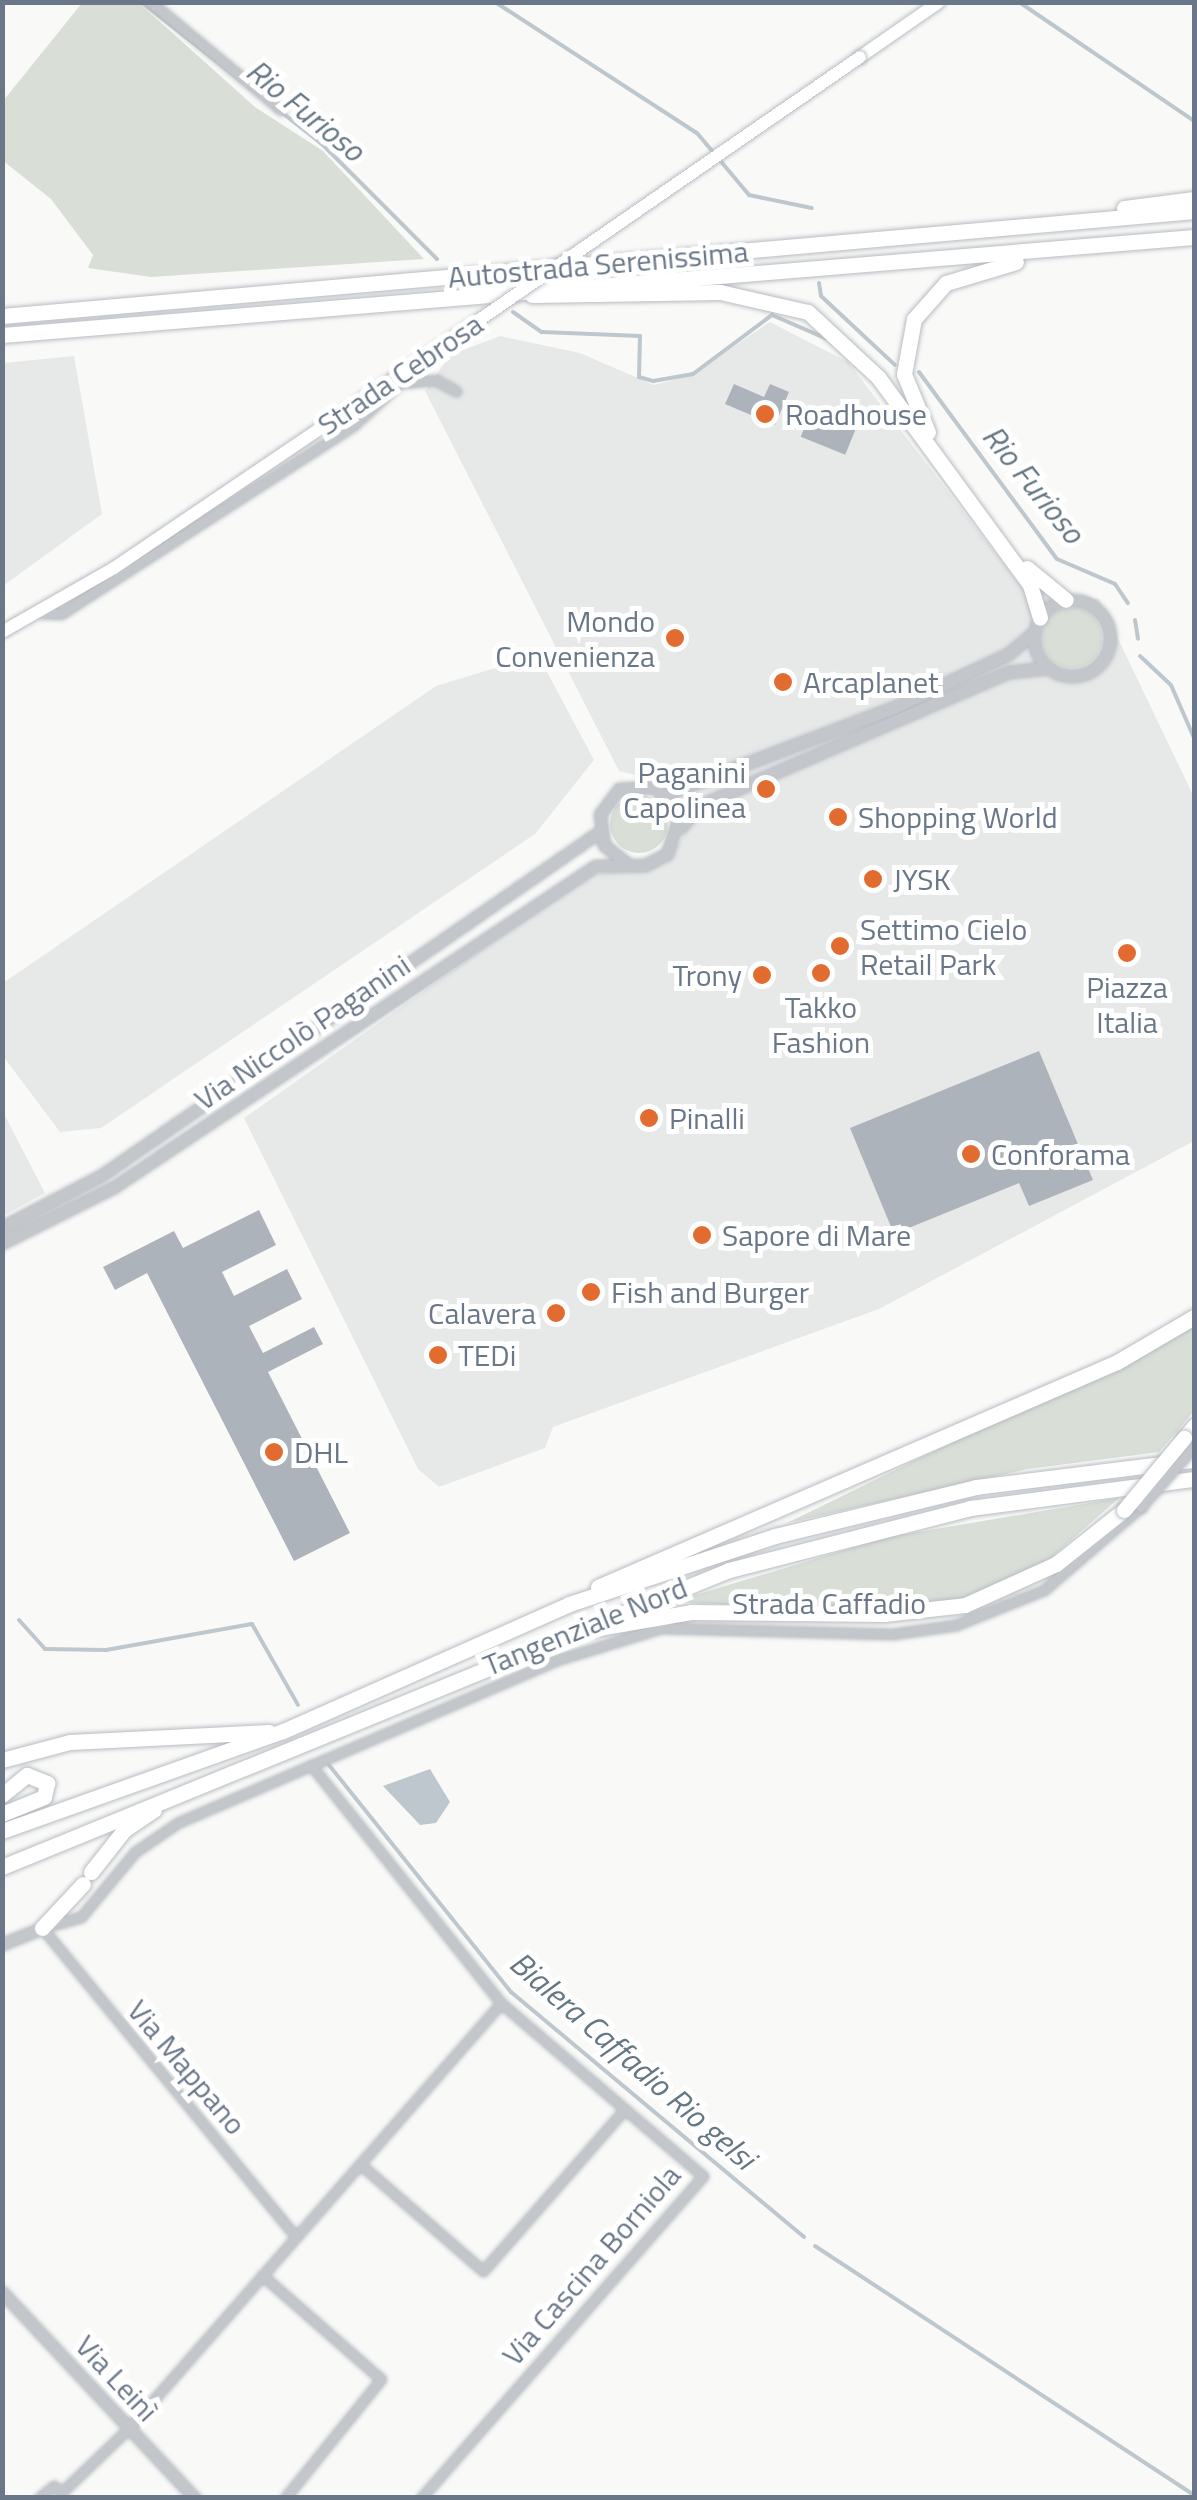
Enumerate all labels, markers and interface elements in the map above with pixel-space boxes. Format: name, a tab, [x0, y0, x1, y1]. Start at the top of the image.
water label: Rio Furioso	[239, 51, 373, 169]
street label: Autostrada Serenissima	[446, 233, 750, 295]
street label: Strada Cebrosa	[311, 306, 489, 442]
place label: Roadhouse	[785, 396, 927, 432]
marker: Roadhouse	[754, 403, 776, 425]
water label: Rio Furioso	[975, 417, 1093, 551]
place label: Mondo Convenienza	[495, 603, 655, 674]
marker: Mondo Convenienza	[664, 627, 686, 649]
place label: Arcaplanet	[803, 664, 939, 700]
marker: Arcaplanet	[772, 671, 794, 693]
place label: Paganini Capolinea	[623, 754, 746, 824]
marker: Paganini Capolinea	[755, 778, 777, 800]
place label: Shopping World	[858, 799, 1058, 835]
marker: Shopping World	[827, 806, 849, 828]
place label: JYSK	[893, 861, 951, 897]
marker: JYSK	[862, 868, 884, 890]
place label: Settimo Cielo Retail Park	[860, 911, 1027, 982]
marker: Settimo Cielo Retail Park	[829, 935, 851, 957]
marker: Piazza Italia	[1116, 942, 1138, 964]
street label: Via Niccolò Paganini	[187, 947, 417, 1117]
place label: Trony	[672, 957, 742, 993]
marker: Takko Fashion	[810, 962, 832, 984]
marker: Trony	[751, 964, 773, 986]
place label: Piazza Italia	[1086, 969, 1168, 1040]
place label: Takko Fashion	[772, 989, 870, 1060]
place label: Pinalli	[669, 1100, 745, 1136]
marker: Pinalli	[638, 1107, 660, 1129]
place label: Conforama	[991, 1136, 1130, 1172]
marker: Conforama	[960, 1143, 982, 1165]
place label: Sapore di Mare	[722, 1217, 911, 1253]
marker: Sapore di Mare	[691, 1224, 713, 1246]
place label: Fish and Burger	[611, 1274, 809, 1310]
marker: Fish and Burger	[580, 1281, 602, 1303]
place label: Calavera	[428, 1295, 536, 1331]
marker: Calavera	[545, 1302, 567, 1324]
place label: TEDi	[458, 1337, 516, 1373]
marker: TEDi	[427, 1344, 449, 1366]
place label: DHL	[294, 1434, 348, 1470]
marker: DHL	[263, 1441, 285, 1463]
street label: Tangenziale Nord	[478, 1569, 692, 1683]
street label: Strada Caffadio	[732, 1585, 926, 1621]
water label: Bialera Caffadio Rio gelsi	[502, 1943, 764, 2177]
street label: Via Mappano	[120, 1992, 254, 2142]
street label: Via Cascina Borniola	[494, 2158, 688, 2372]
street label: Via Leinì	[68, 2328, 166, 2428]

